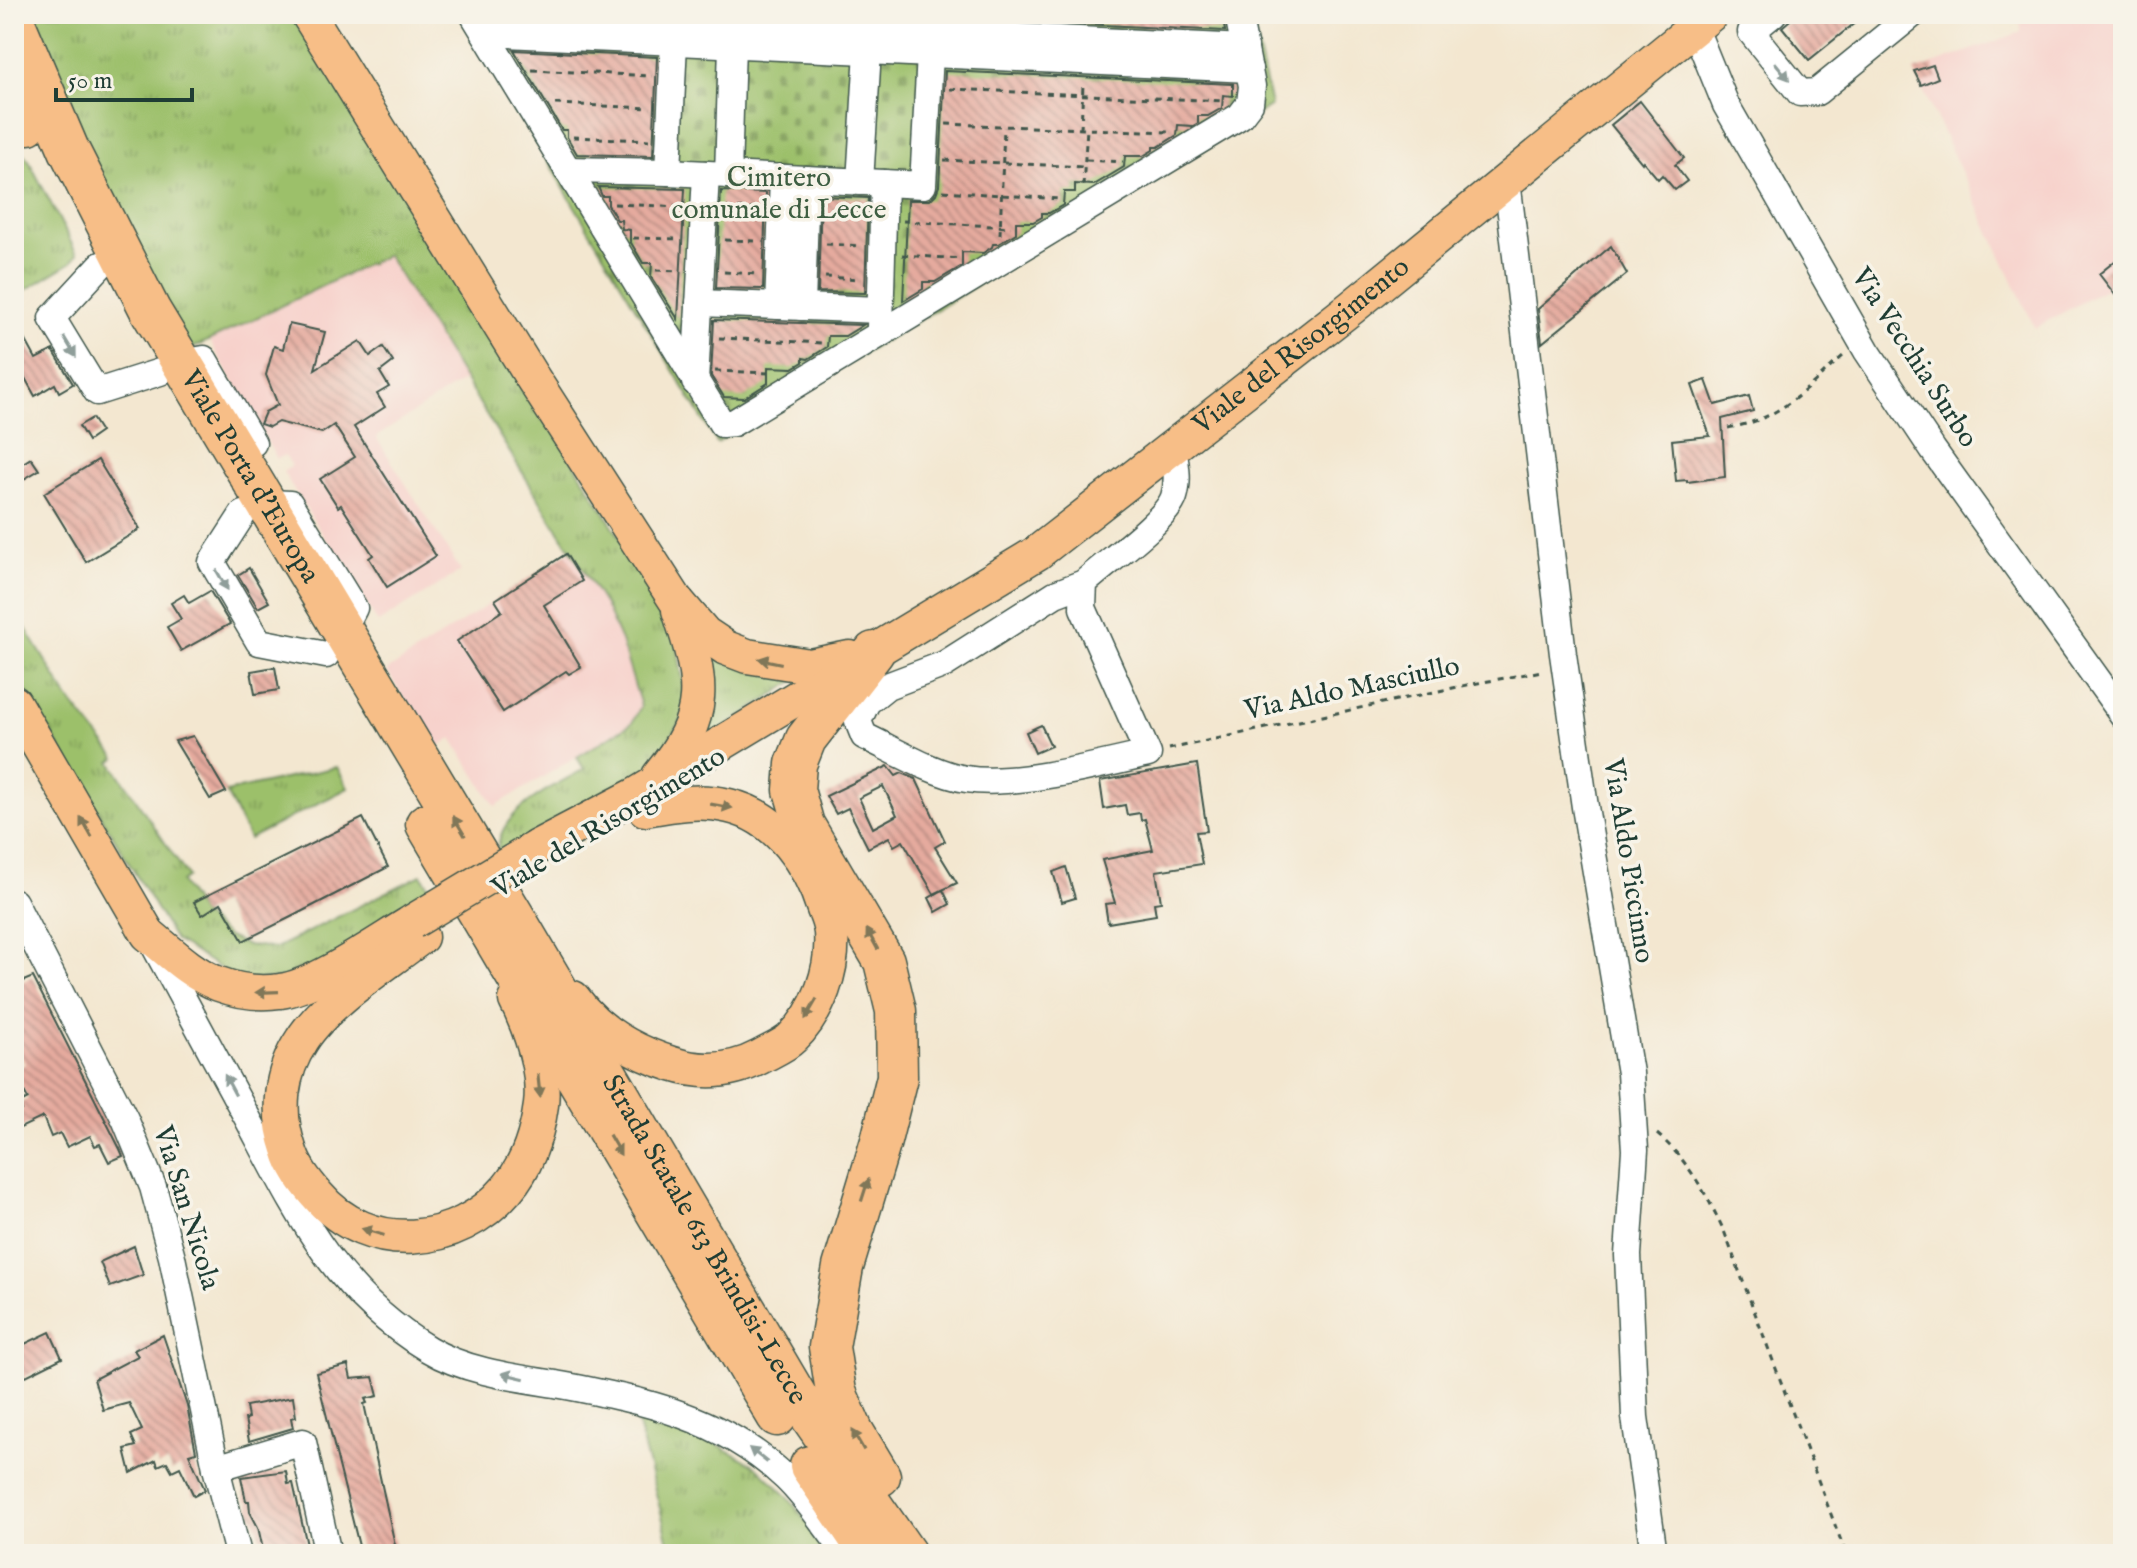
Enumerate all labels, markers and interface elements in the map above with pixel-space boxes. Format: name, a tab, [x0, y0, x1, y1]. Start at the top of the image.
scale bar	[56, 52, 192, 102]
one-way arrow	[1774, 61, 1790, 81]
text: 50 m	[68, 66, 112, 97]
park label: Cimitero comunale di Lecce	[672, 161, 887, 228]
street label: Viale del Risorgimento	[1185, 250, 1417, 443]
street label: Via Vecchia Surbo	[1842, 261, 1985, 455]
one-way arrow	[62, 336, 76, 358]
street label: Viale Porta d'Europa	[172, 363, 328, 590]
one-way arrow	[215, 569, 229, 591]
street label: Via Aldo Masciullo	[1240, 649, 1463, 729]
one-way arrow	[758, 654, 783, 666]
street label: Viale del Risorgimento	[485, 739, 732, 907]
street label: Via Aldo Piccinno	[1594, 755, 1661, 966]
one-way arrow	[709, 800, 734, 812]
one-way arrow	[452, 815, 466, 837]
one-way arrow	[79, 816, 93, 838]
one-way arrow	[865, 928, 879, 950]
one-way arrow	[254, 985, 279, 998]
one-way arrow	[804, 998, 818, 1020]
street label: Strada Statale 613 Brindisi-Lecce	[594, 1069, 815, 1411]
one-way arrow	[223, 1073, 236, 1096]
one-way arrow	[533, 1074, 546, 1099]
street label: Via San Nicola	[144, 1121, 228, 1295]
one-way arrow	[608, 1134, 622, 1156]
one-way arrow	[859, 1177, 872, 1201]
one-way arrow	[361, 1225, 385, 1238]
one-way arrow	[500, 1369, 525, 1382]
one-way arrow	[851, 1429, 865, 1451]
one-way arrow	[748, 1447, 768, 1463]

